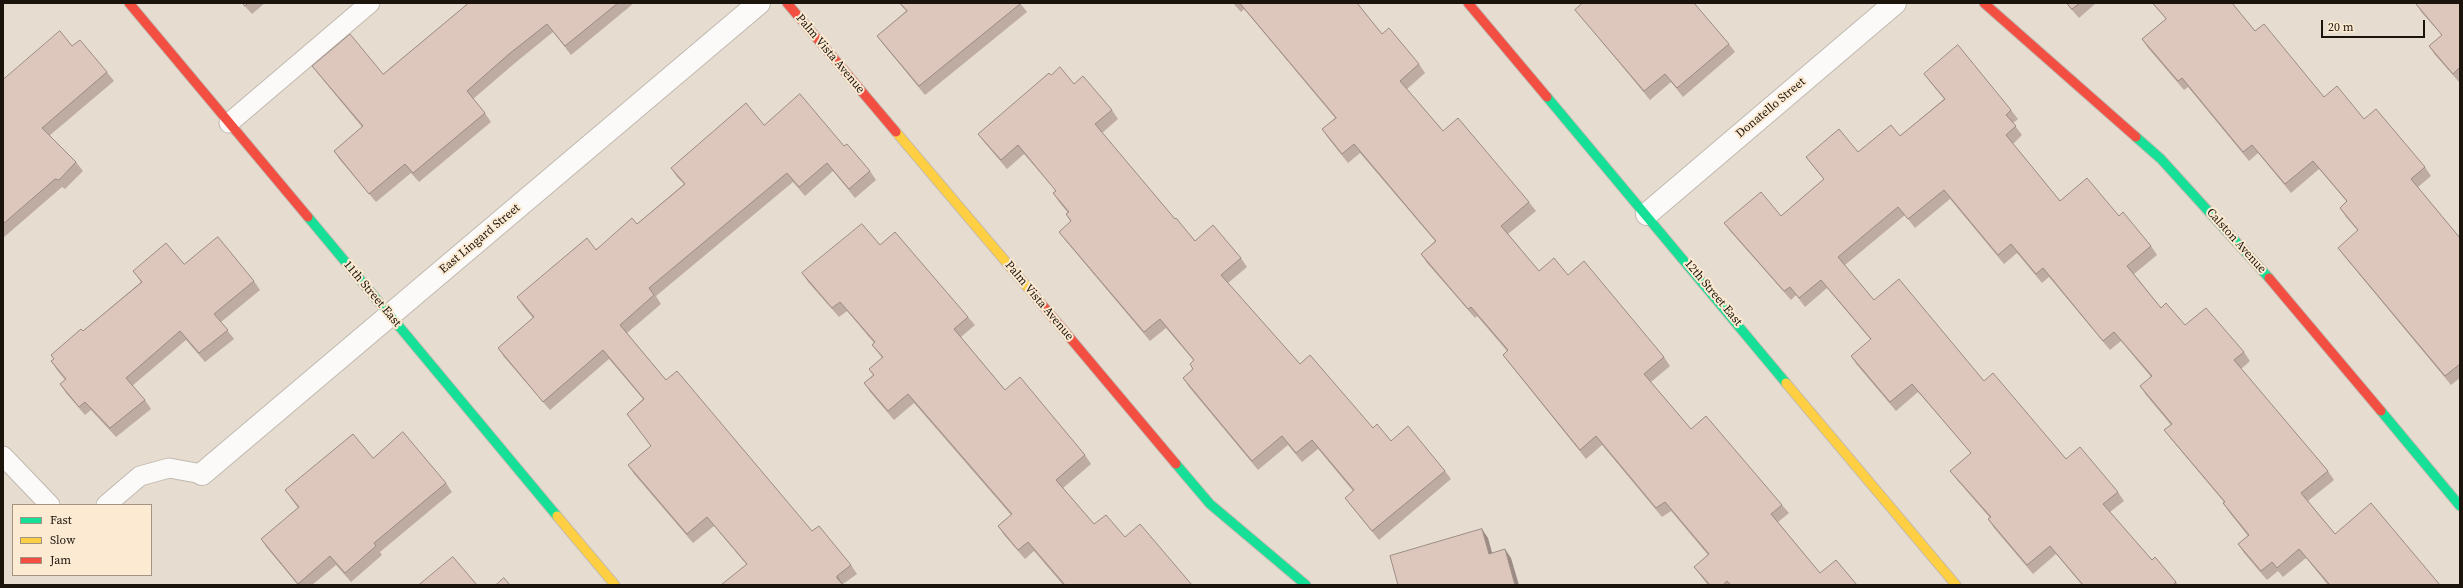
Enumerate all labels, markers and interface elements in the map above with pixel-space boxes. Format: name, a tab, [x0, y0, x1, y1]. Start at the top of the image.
street label: Palm Vista Avenue	[793, 11, 867, 97]
scale bar	[2323, 12, 2427, 38]
text: 20 m	[2328, 19, 2354, 35]
street label: Donatello Street	[1733, 75, 1809, 141]
street label: East Lingard Street	[437, 201, 523, 277]
street label: Calston Avenue	[2203, 206, 2269, 276]
street label: 12th Street East	[1681, 257, 1745, 329]
street label: 11th Street East	[340, 258, 404, 330]
street label: Palm Vista Avenue	[1002, 258, 1076, 344]
legend	[12, 504, 152, 576]
text: Fast	[50, 512, 72, 528]
text: Slow	[50, 532, 75, 548]
text: Jam	[50, 552, 71, 568]

